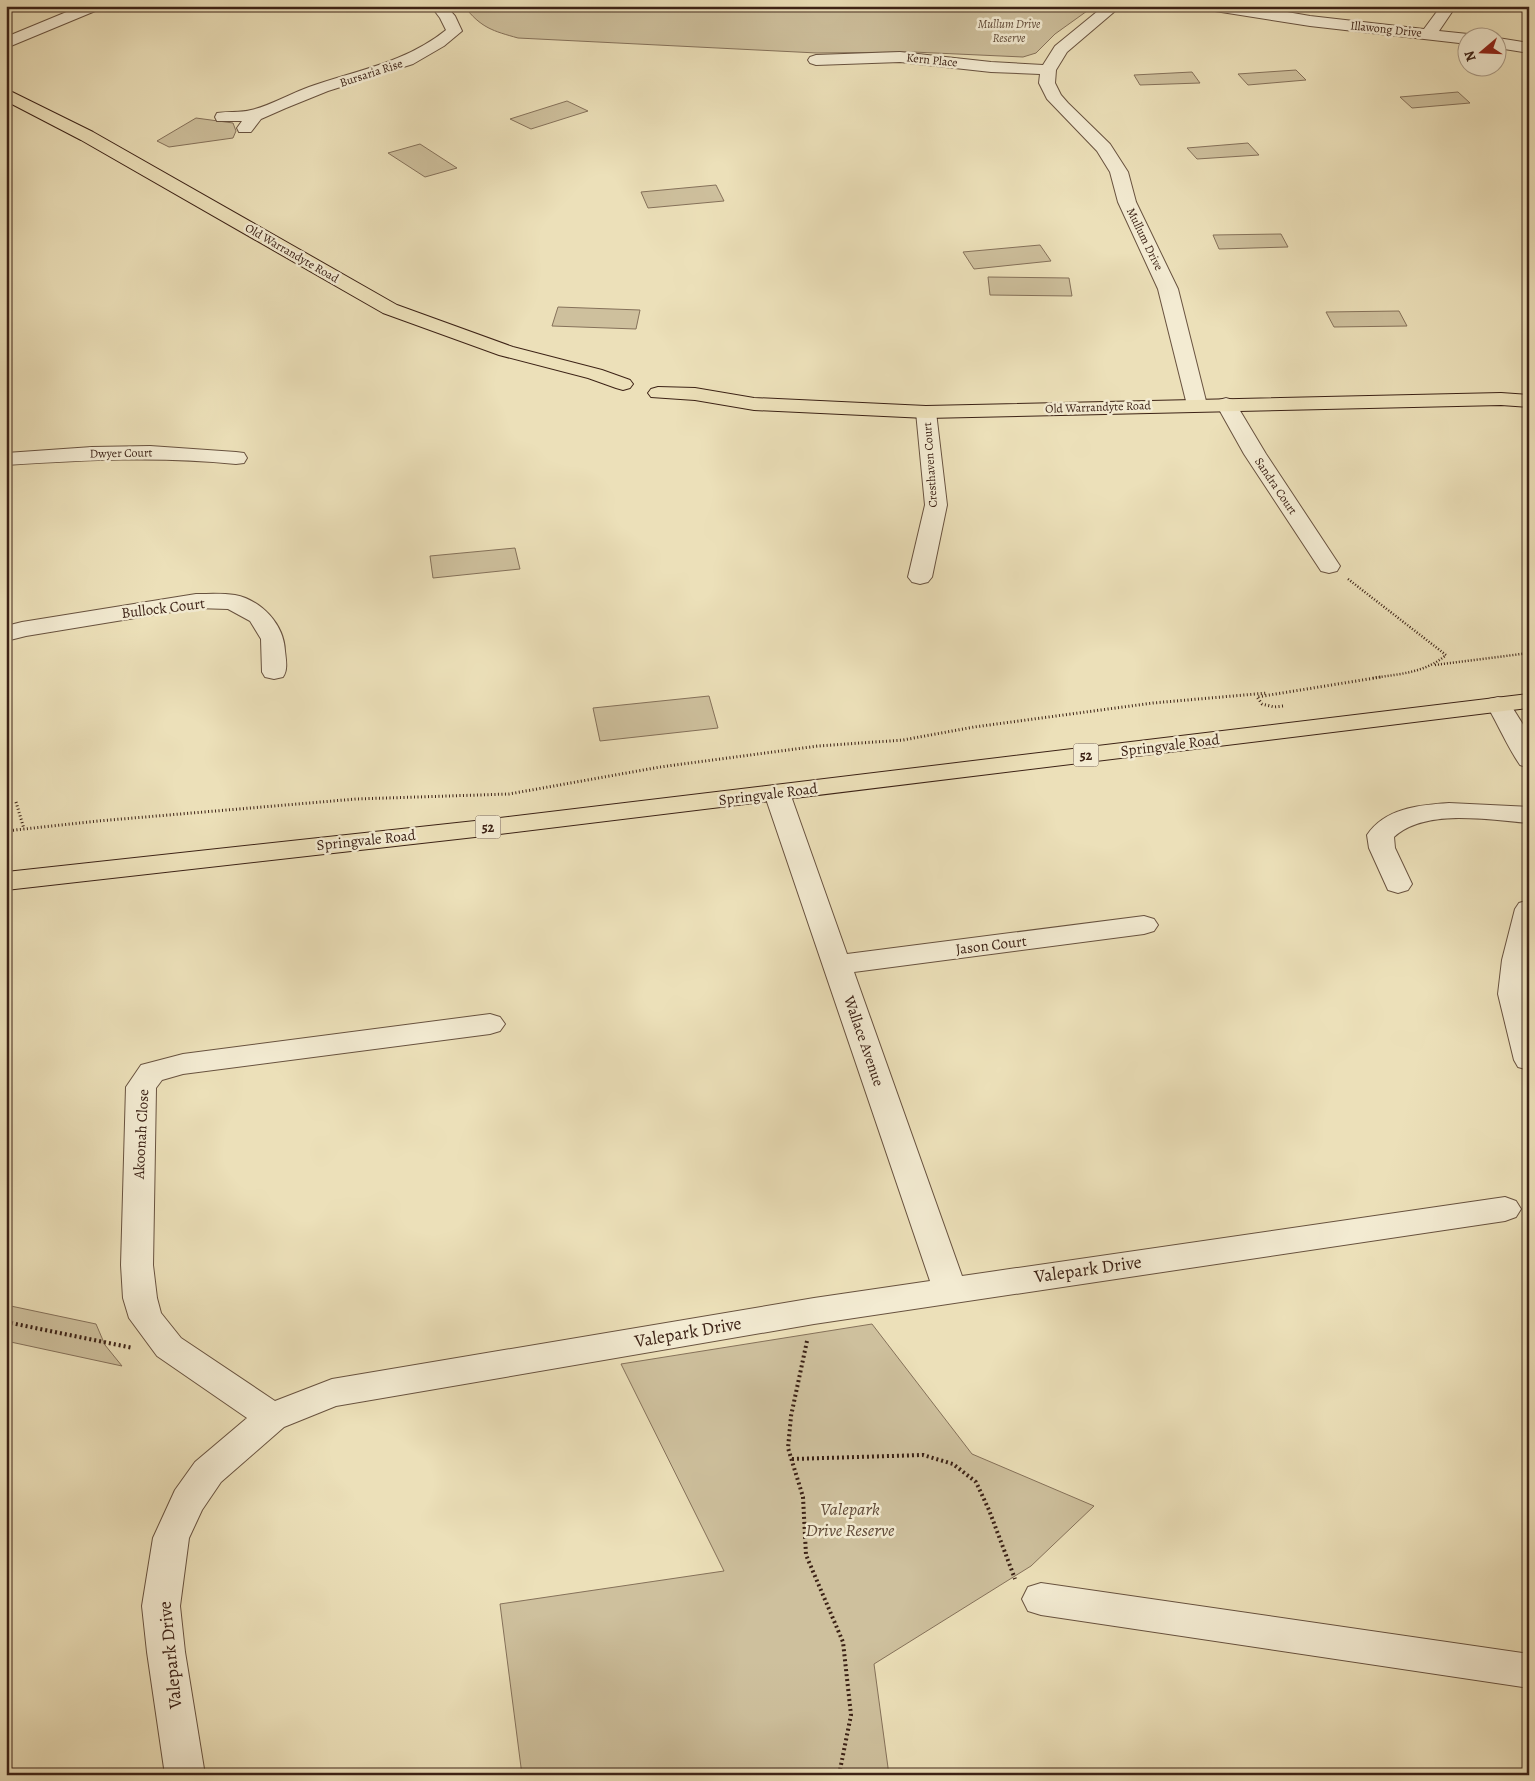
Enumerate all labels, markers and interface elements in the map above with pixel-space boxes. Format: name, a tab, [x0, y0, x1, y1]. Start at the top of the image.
park label: Mullum Drive Reserve	[978, 16, 1041, 46]
street label: Illawong Drive	[1350, 17, 1422, 41]
north arrow	[1458, 28, 1508, 78]
text: N	[1460, 48, 1481, 64]
street label: Kern Place	[906, 49, 958, 71]
street label: Bursaria Rise	[337, 55, 405, 91]
street label: Mullum Drive	[1123, 205, 1167, 273]
street label: Old Warrandyte Road	[242, 220, 342, 287]
street label: Old Warrandyte Road	[1045, 397, 1152, 417]
street label: Cresthaven Court	[919, 422, 941, 508]
street label: Dwyer Court	[89, 444, 153, 462]
street label: Sandra Court	[1251, 454, 1301, 518]
street label: Bullock Court	[120, 593, 206, 623]
street label: Springvale Road	[1119, 729, 1222, 761]
road number: 52	[1074, 744, 1098, 766]
street label: Springvale Road	[717, 778, 820, 810]
road number: 52	[476, 816, 500, 839]
street label: Springvale Road	[315, 825, 418, 855]
street label: Jason Court	[954, 931, 1028, 959]
street label: Wallace Avenue	[839, 992, 889, 1089]
street label: Akoonah Close	[129, 1088, 153, 1180]
street label: Valepark Drive	[1032, 1250, 1143, 1289]
street label: Valepark Drive	[632, 1311, 743, 1353]
park label: Valepark Drive Reserve	[805, 1497, 895, 1542]
street label: Valepark Drive	[152, 1600, 188, 1711]

